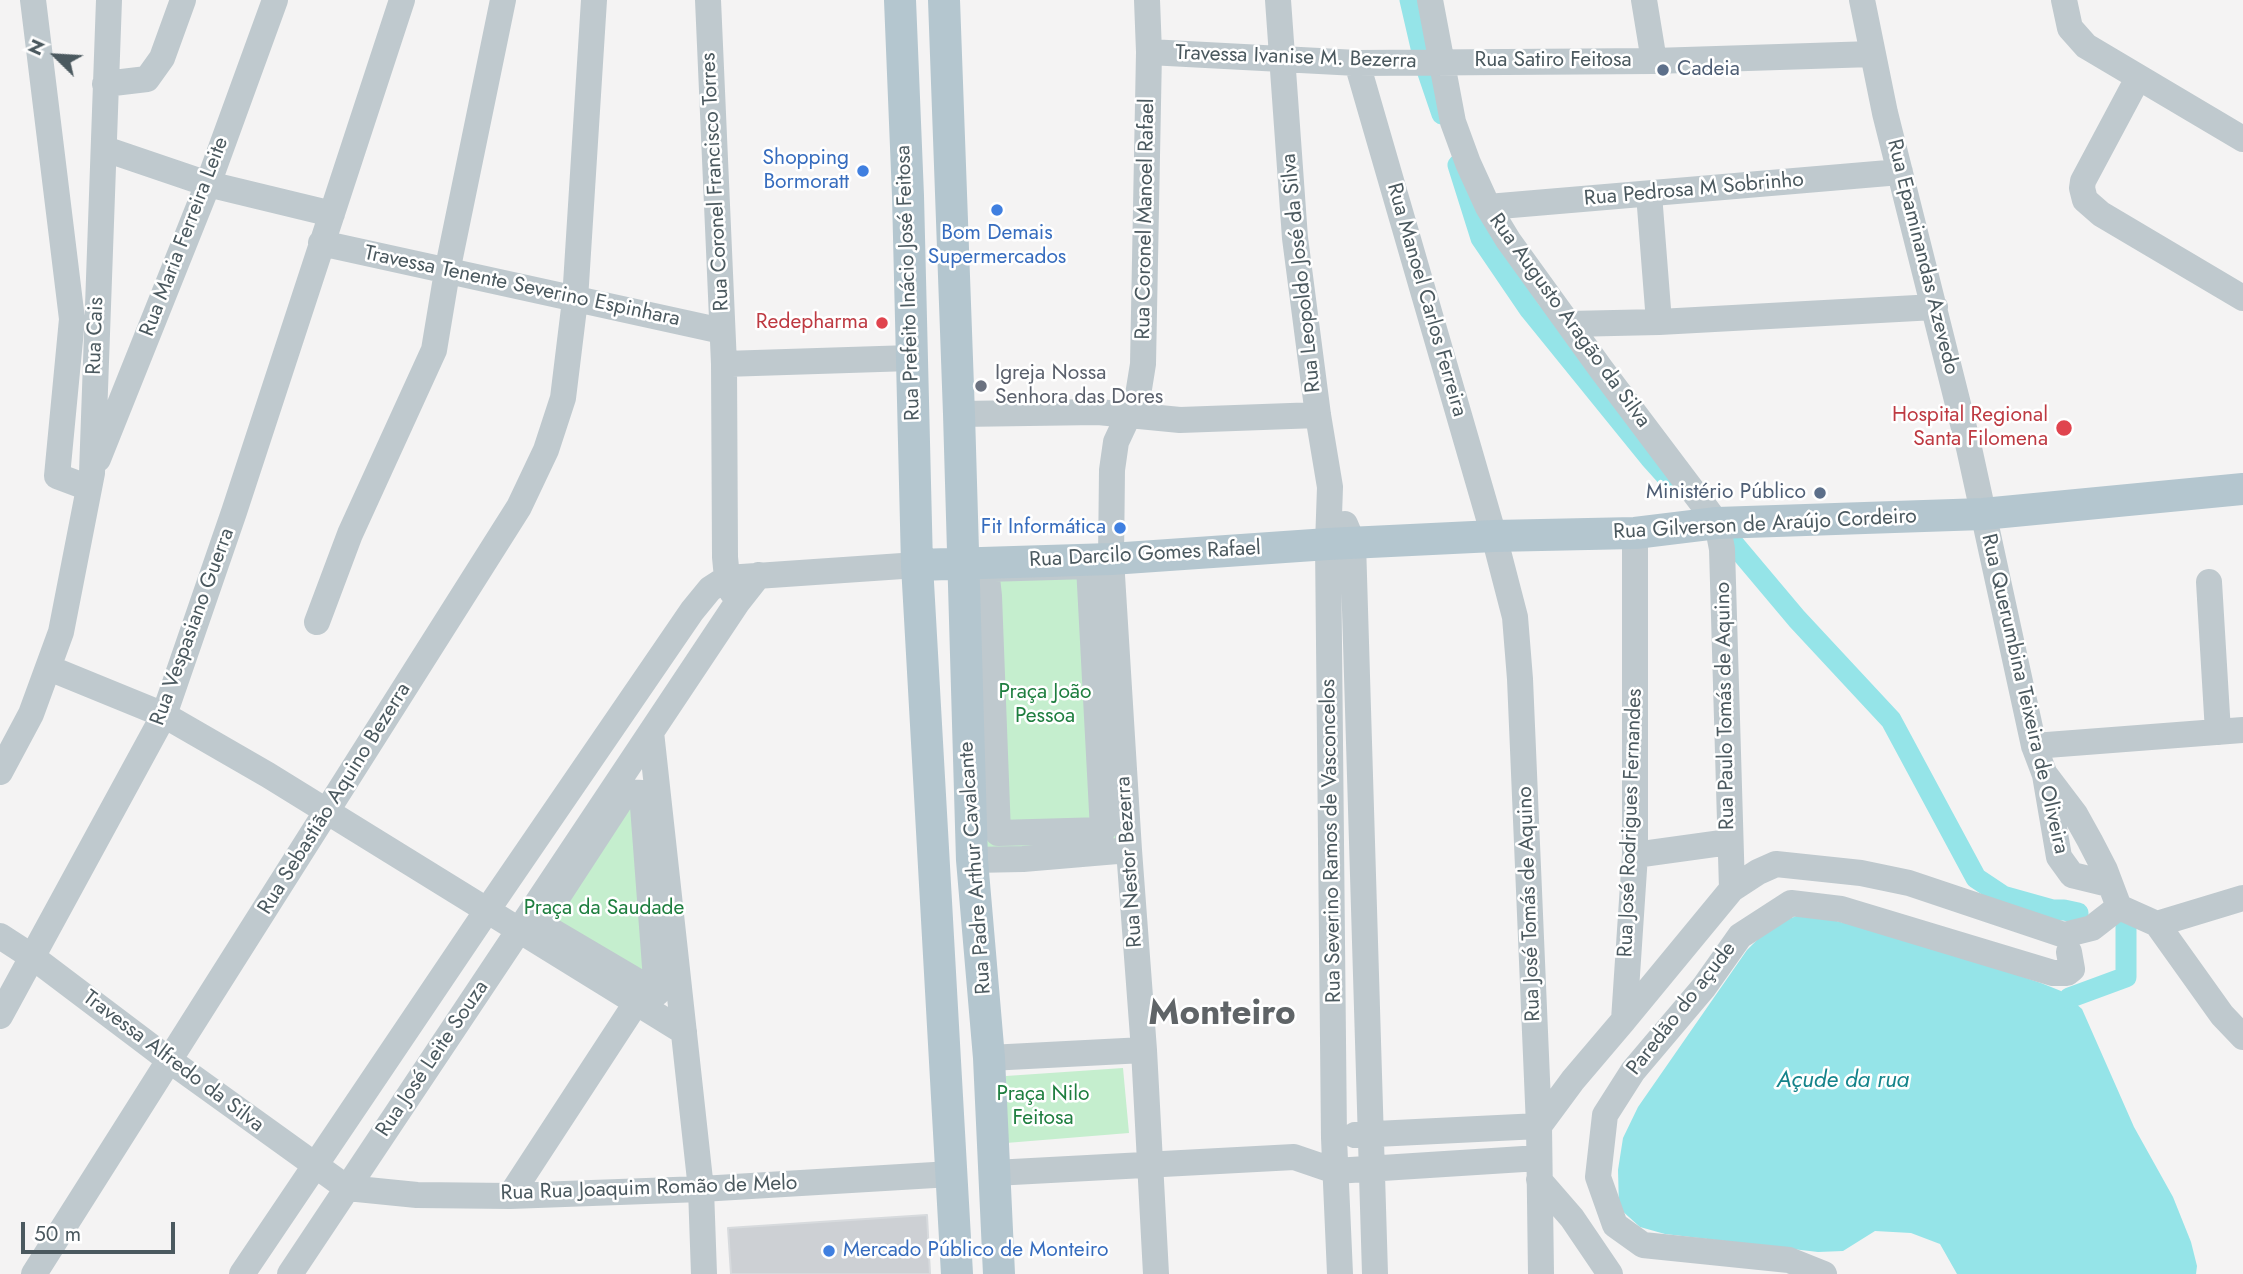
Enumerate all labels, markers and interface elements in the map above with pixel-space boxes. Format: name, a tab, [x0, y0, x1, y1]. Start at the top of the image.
north arrow	[21, 21, 91, 91]
text: N	[21, 35, 52, 60]
street label: Travessa Ivanise M. Bezerra	[1175, 41, 1417, 75]
street label: Rua Satiro Feitosa	[1474, 48, 1632, 74]
street label: Rua Coronel Francisco Torres	[697, 52, 735, 312]
place label: Cadeia	[1677, 57, 1740, 83]
marker: Cadeia	[1655, 62, 1671, 78]
street label: Rua Coronel Manoel Rafael	[1131, 98, 1161, 340]
street label: Rua Maria Ferreira Leite	[135, 134, 235, 340]
street label: Rua Epaminandas Azevedo	[1881, 137, 1963, 377]
street label: Rua Prefeito Inácio José Feitosa	[892, 145, 926, 421]
place label: Shopping Bormoratt	[763, 146, 849, 196]
street label: Rua Leopoldo José da Silva	[1277, 152, 1327, 394]
marker: Shopping Bormoratt	[855, 163, 871, 179]
street label: Rua Pedrosa M Sobrinho	[1583, 168, 1805, 212]
street label: Rua Manoel Carlos Ferreira	[1381, 180, 1471, 420]
marker: Bom Demais Supermercados	[989, 202, 1005, 218]
street label: Rua Augusto Aragão da Silva	[1483, 209, 1655, 433]
place label: Bom Demais Supermercados	[928, 221, 1066, 271]
street label: Travessa Tenente Severino Espinhara	[362, 241, 682, 333]
street label: Rua Cais	[82, 297, 110, 375]
place label: Redepharma	[756, 310, 868, 336]
marker: Redepharma	[874, 315, 890, 331]
place label: Igreja Nossa Senhora das Dores	[995, 361, 1163, 411]
marker: Igreja Nossa Senhora das Dores	[973, 378, 989, 394]
place label: Hospital Regional Santa Filomena	[1892, 403, 2048, 453]
marker: Hospital Regional Santa Filomena	[2054, 418, 2074, 438]
place label: Ministério Público	[1646, 480, 1806, 506]
marker: Ministério Público	[1812, 485, 1828, 501]
street label: Rua Gilverson de Araújo Cordeiro	[1613, 504, 1917, 546]
place label: Fit Informática	[981, 515, 1106, 541]
marker: Fit Informática	[1112, 520, 1128, 536]
street label: Rua Vespasiano Guerra	[146, 525, 240, 729]
street label: Rua Querumbina Teixeira de Oliveira	[1975, 531, 2073, 857]
street label: Rua Darcilo Gomes Rafael	[1029, 536, 1261, 574]
street label: Rua Paulo Tomás de Aquino	[1711, 582, 1741, 830]
street label: Rua Sebastião Aquino Bezerra	[253, 678, 417, 920]
street label: Rua Severino Ramos de Vasconcelos	[1317, 679, 1347, 1003]
park label: Praça João Pessoa	[999, 680, 1091, 730]
street label: Rua José Rodrigues Fernandes	[1614, 688, 1648, 958]
street label: Rua Padre Arthur Cavalcante	[955, 741, 997, 995]
street label: Rua Nestor Bezerra	[1111, 776, 1149, 948]
street label: Rua José Tomás de Aquino	[1513, 786, 1547, 1022]
park label: Praça da Saudade	[524, 896, 684, 922]
street label: Paredão do açude	[1622, 937, 1742, 1081]
street label: Rua José Leite Souza	[371, 976, 495, 1142]
street label: Travessa Alfredo da Silva	[78, 986, 268, 1138]
district label: Monteiro	[1148, 995, 1296, 1037]
water label: Açude da rua	[1777, 1067, 1909, 1095]
park label: Praça Nilo Feitosa	[997, 1082, 1089, 1132]
street label: Rua Rua Joaquim Romão de Melo	[500, 1171, 798, 1207]
scale bar	[24, 1208, 178, 1252]
text: 50 m	[34, 1219, 81, 1249]
place label: Mercado Público de Monteiro	[843, 1238, 1108, 1264]
marker: Mercado Público de Monteiro	[821, 1243, 837, 1259]

